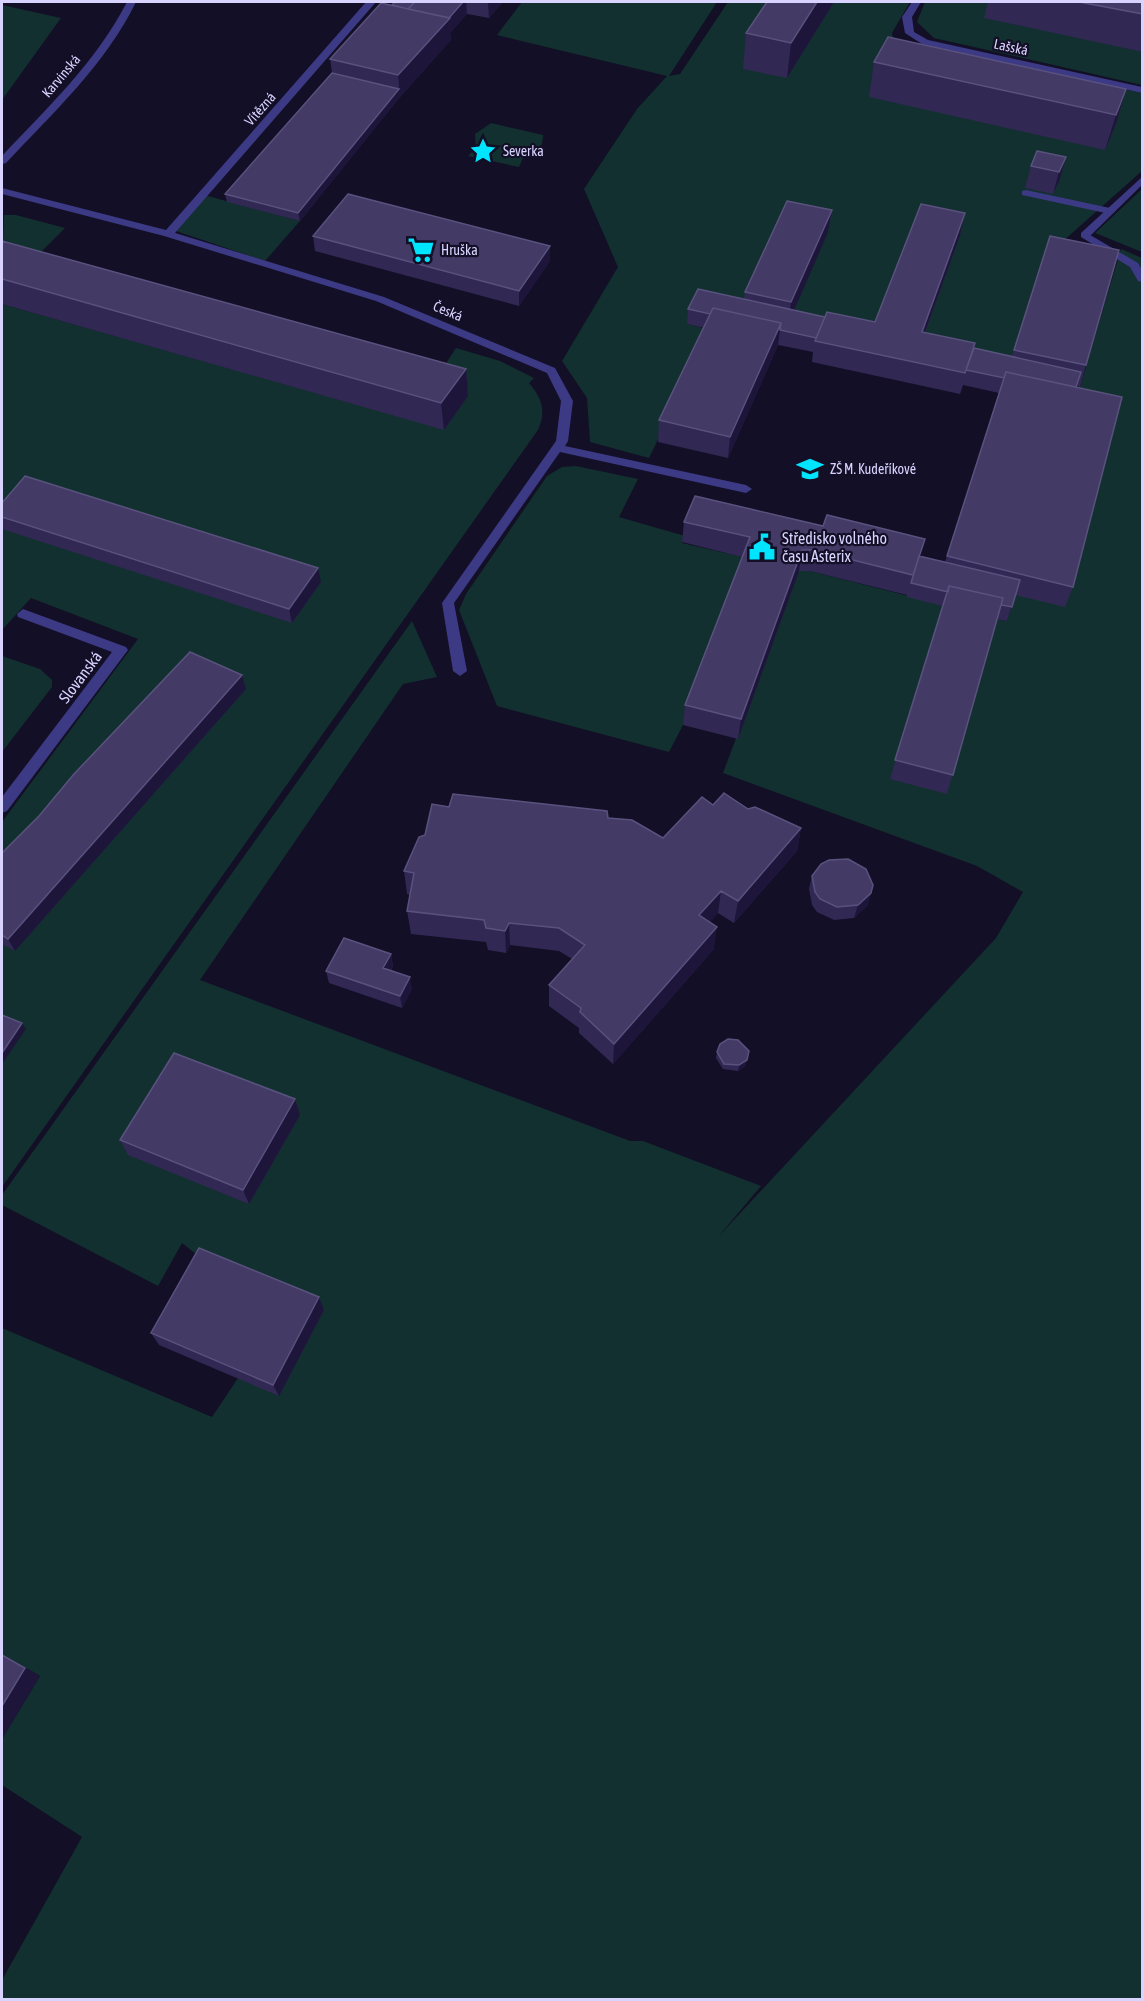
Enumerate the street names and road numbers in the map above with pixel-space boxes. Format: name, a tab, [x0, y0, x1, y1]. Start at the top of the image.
street label: Lašská	[992, 36, 1030, 58]
street label: Karvinská	[39, 51, 83, 101]
street label: Vítězná	[241, 89, 279, 129]
street label: Česká	[431, 297, 465, 324]
street label: Slovanská	[55, 648, 105, 706]

